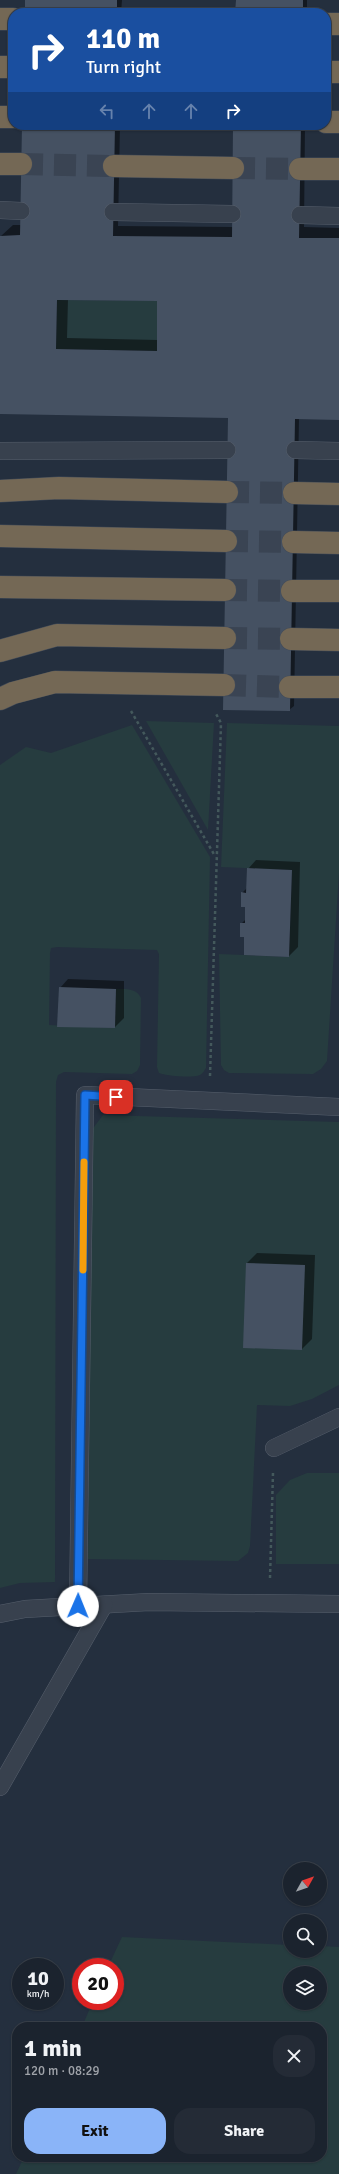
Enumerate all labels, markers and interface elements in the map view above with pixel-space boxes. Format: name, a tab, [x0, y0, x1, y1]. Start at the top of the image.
text: 110 m	[86, 22, 160, 56]
icon: right	[20, 24, 72, 76]
text: Turn right	[86, 56, 161, 78]
icon: left	[96, 100, 118, 122]
icon: ahead	[138, 100, 160, 122]
icon: ahead	[180, 100, 202, 122]
icon: right	[222, 100, 244, 122]
pin	[99, 1080, 133, 1114]
icon: arrive	[105, 1086, 127, 1108]
position arrow	[57, 1585, 99, 1627]
north arrow	[283, 1862, 327, 1906]
map controls	[283, 1862, 327, 2010]
button: search	[283, 1914, 327, 1958]
speed limit sign: 20	[72, 1958, 124, 2010]
text: 10	[27, 1966, 49, 1991]
button: layers	[283, 1966, 327, 2010]
text: km/h	[27, 1988, 49, 2000]
text: 1 min	[24, 2033, 82, 2063]
button: close	[273, 2035, 315, 2077]
text: 120 m · 08:29	[24, 2063, 100, 2079]
button: Exit	[24, 2108, 166, 2154]
button: Share	[174, 2108, 315, 2154]

